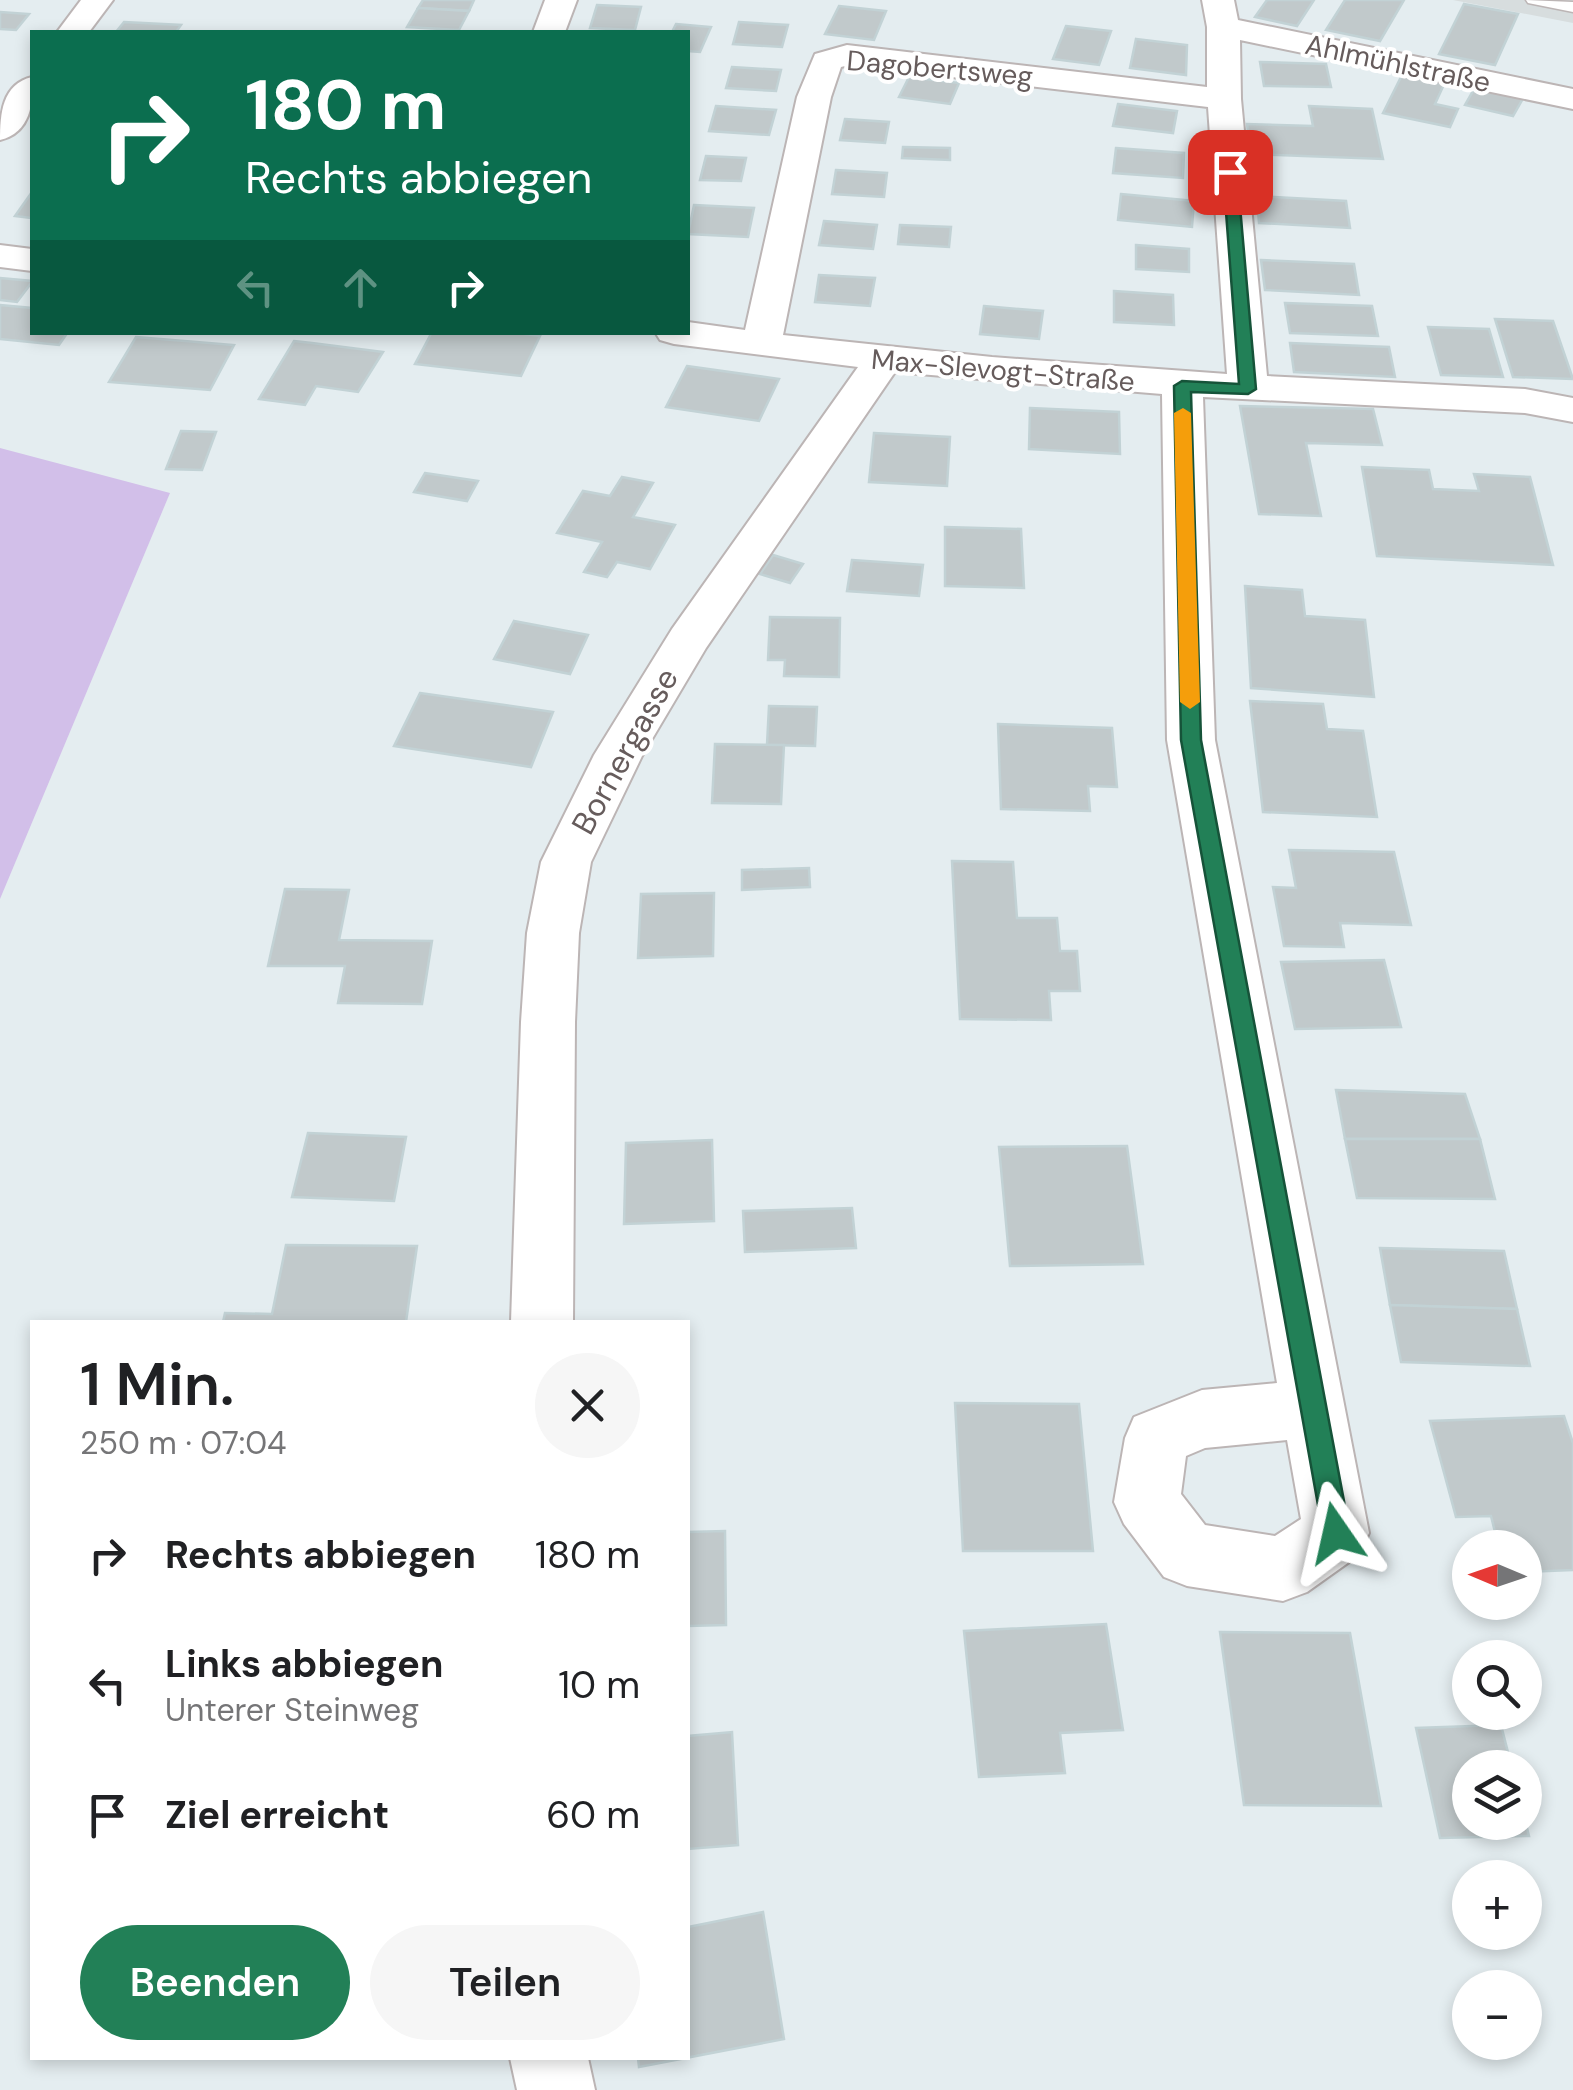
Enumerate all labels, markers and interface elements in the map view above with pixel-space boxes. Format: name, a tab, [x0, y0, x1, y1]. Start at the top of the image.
street label: Ahlmühlstraße	[1302, 26, 1494, 101]
street label: Dagobertsweg	[845, 42, 1035, 95]
text: 180 m	[245, 60, 446, 151]
icon: right	[80, 70, 210, 200]
pin	[1188, 130, 1273, 215]
icon: arrive	[1203, 145, 1258, 200]
text: Rechts abbiegen	[245, 148, 592, 207]
icon: left	[228, 260, 283, 315]
icon: ahead	[333, 260, 388, 315]
icon: right	[438, 260, 493, 315]
street label: Max-Slevogt-Straße	[870, 341, 1136, 400]
street label: Bornergasse	[562, 660, 688, 842]
text: 1 Min.	[80, 1345, 234, 1424]
button: close	[535, 1353, 640, 1458]
text: 250 m · 07:04	[80, 1422, 287, 1464]
position arrow	[1284, 1481, 1388, 1585]
icon: right	[80, 1528, 135, 1583]
text: Rechts abbiegen	[165, 1530, 476, 1580]
text: 180 m	[535, 1530, 640, 1580]
north arrow	[1452, 1530, 1542, 1620]
map controls	[1452, 1530, 1542, 2060]
text: Links abbiegen	[165, 1639, 443, 1689]
button: search	[1452, 1640, 1542, 1730]
icon: left	[80, 1658, 135, 1713]
text: 10 m	[558, 1660, 640, 1710]
text: Unterer Steinweg	[165, 1689, 419, 1731]
button: layers	[1452, 1750, 1542, 1840]
icon: arrive	[80, 1788, 135, 1843]
text: Ziel erreicht	[165, 1790, 389, 1840]
text: 60 m	[546, 1790, 640, 1840]
button: +	[1452, 1860, 1542, 1950]
button: Beenden	[80, 1925, 350, 2040]
button: Teilen	[370, 1925, 640, 2040]
button: −	[1452, 1970, 1542, 2060]

